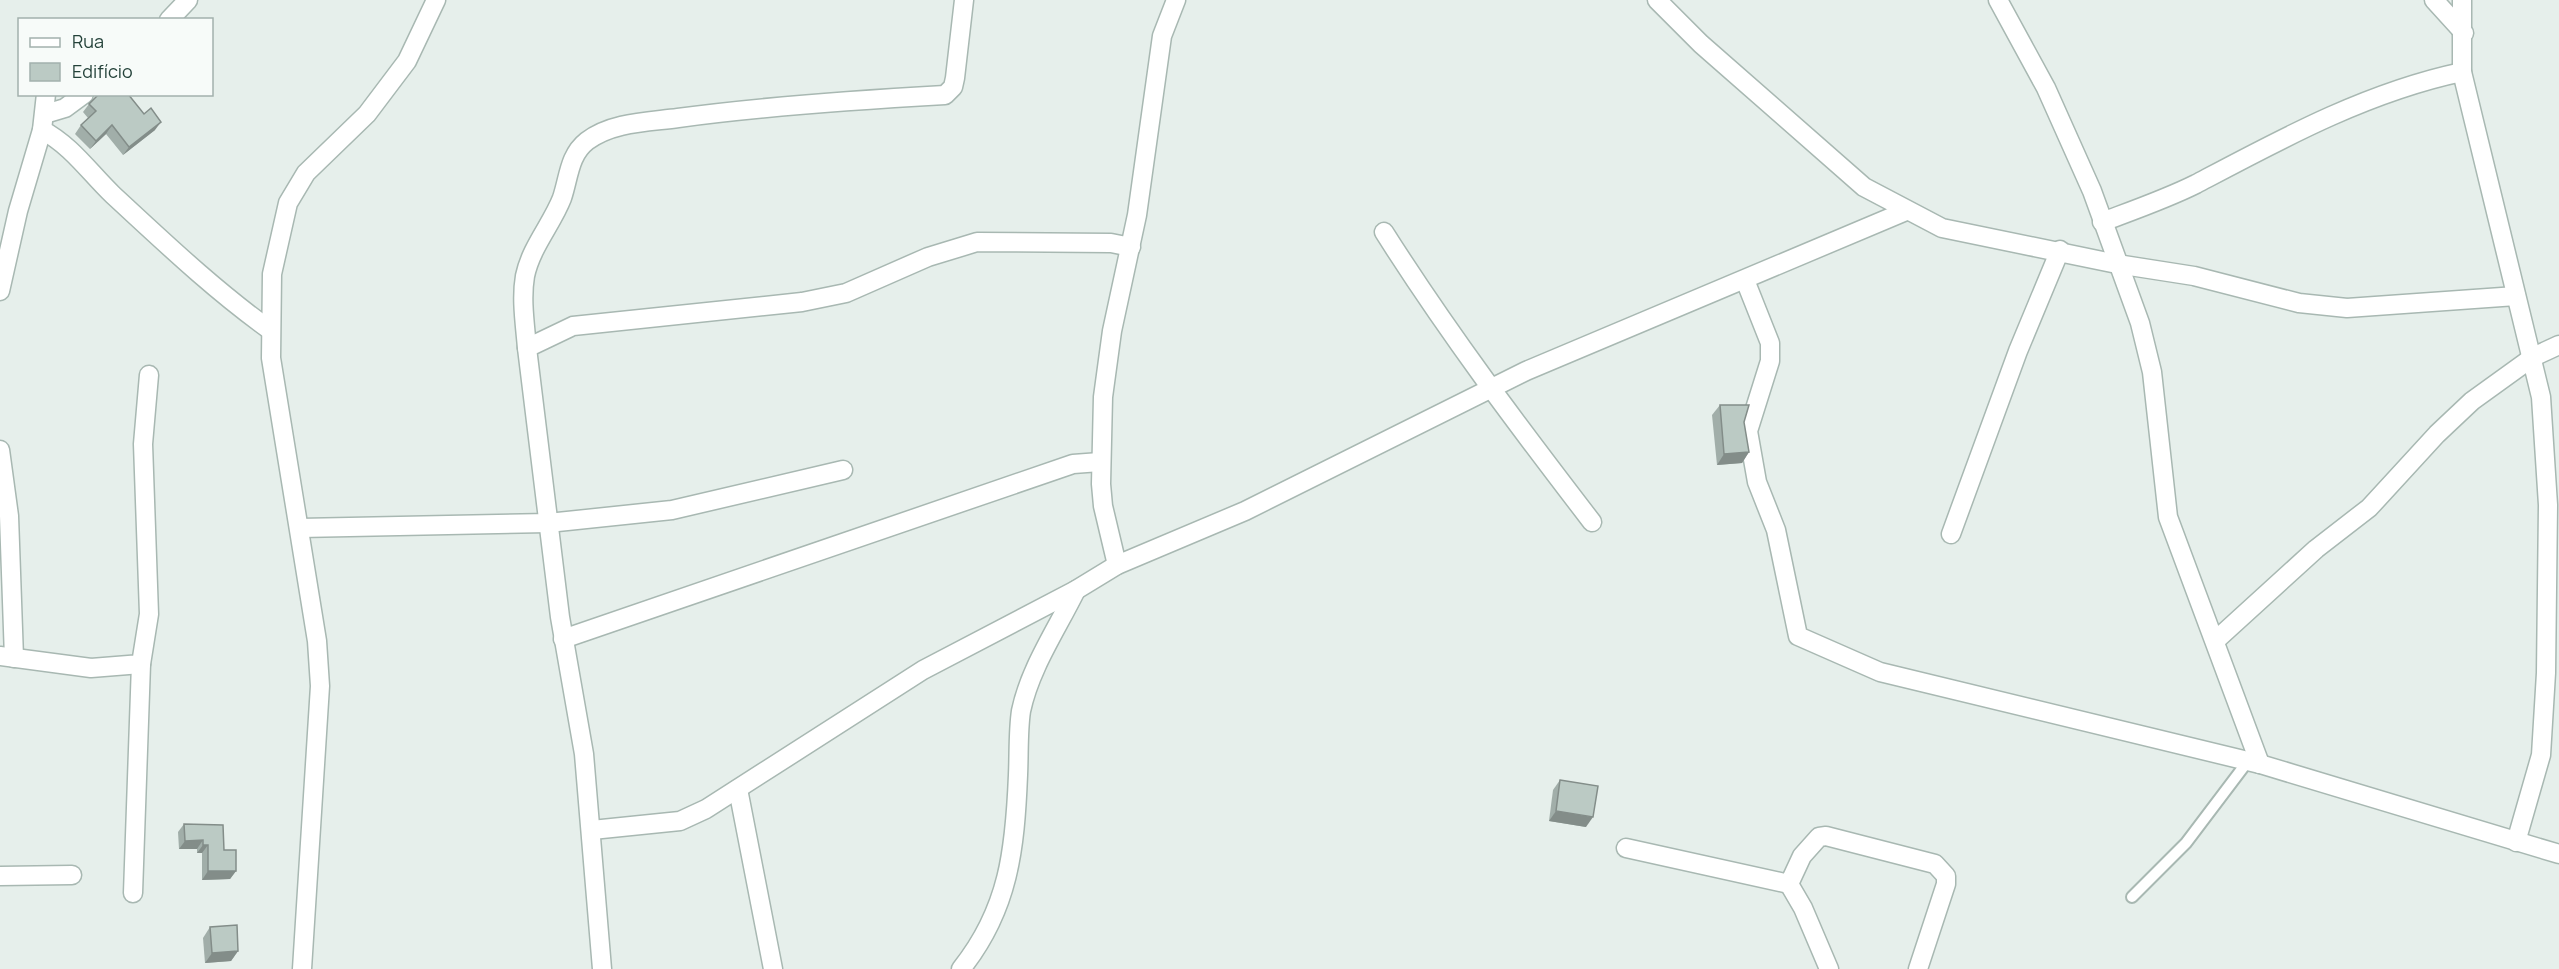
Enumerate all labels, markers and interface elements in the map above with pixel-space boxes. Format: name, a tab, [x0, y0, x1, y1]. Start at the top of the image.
legend	[18, 18, 213, 96]
text: Rua	[72, 29, 104, 53]
text: Edifício	[72, 59, 133, 83]

